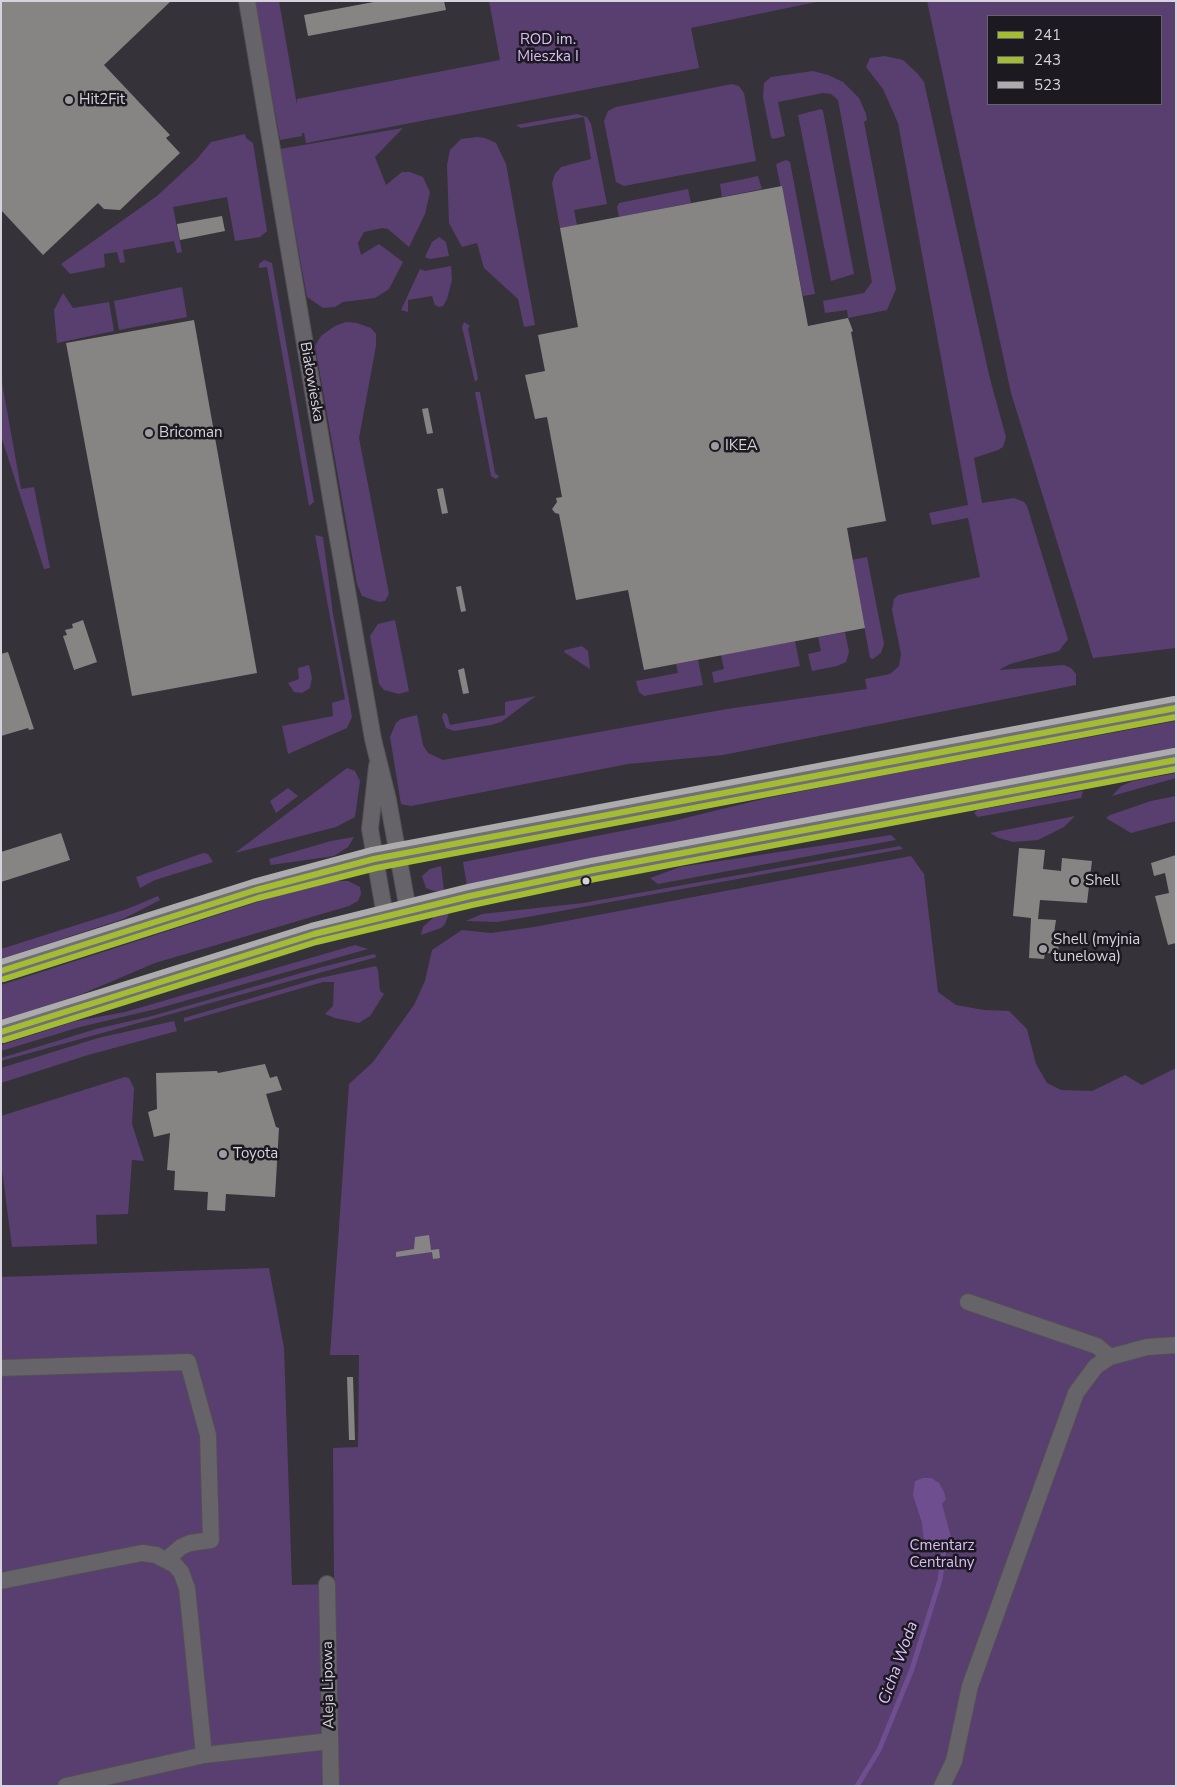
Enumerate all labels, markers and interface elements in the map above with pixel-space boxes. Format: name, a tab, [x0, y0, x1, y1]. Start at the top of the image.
legend	[987, 15, 1162, 105]
text: 241	[1034, 25, 1061, 45]
park label: ROD im. Mieszka I	[517, 31, 579, 66]
text: 243	[1034, 50, 1061, 70]
text: 523	[1034, 75, 1061, 95]
place label: Hit2Fit	[79, 91, 125, 109]
marker: Hit2Fit	[63, 94, 75, 106]
street label: Białowieska	[295, 341, 327, 423]
place label: Bricoman	[159, 424, 222, 442]
marker: Bricoman	[143, 427, 155, 439]
place label: IKEA	[725, 437, 758, 455]
marker: IKEA	[709, 440, 721, 452]
place label: Shell	[1085, 872, 1120, 890]
marker: Shell	[1069, 875, 1081, 887]
unlabelled marker	[581, 876, 591, 886]
place label: Shell (myjnia tunelowa)	[1053, 931, 1140, 966]
marker: Shell (myjnia tunelowa)	[1037, 943, 1049, 955]
place label: Toyota	[233, 1145, 278, 1163]
marker: Toyota	[217, 1148, 229, 1160]
park label: Cmentarz Centralny	[909, 1537, 975, 1572]
water label: Cicha Woda	[875, 1619, 923, 1707]
street label: Aleja Lipowa	[319, 1641, 339, 1729]

